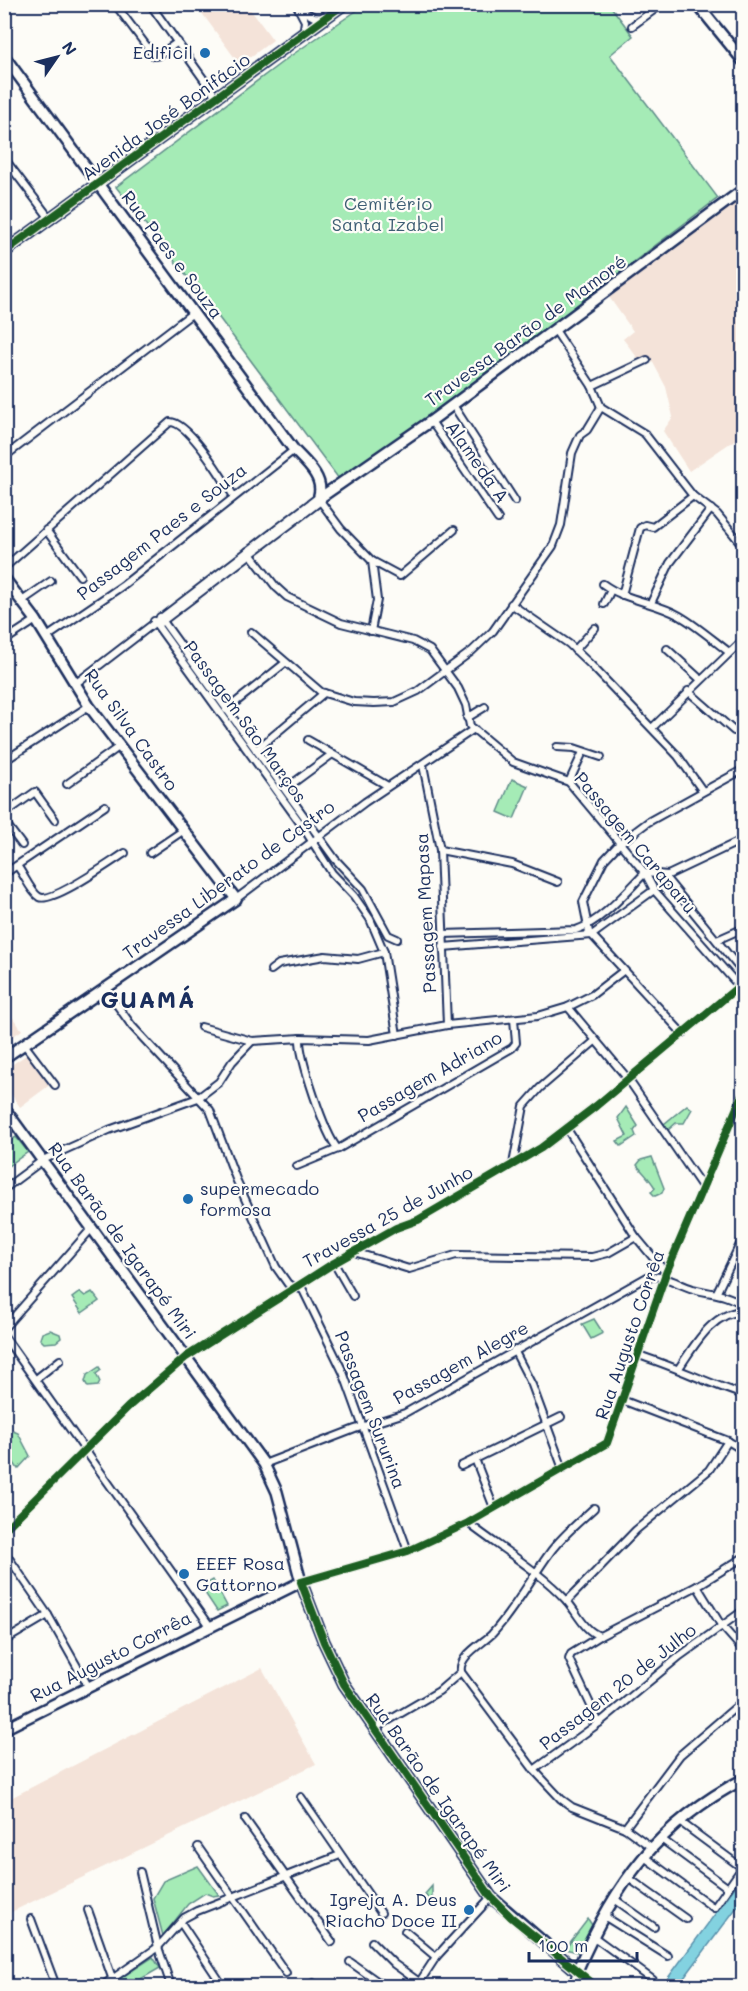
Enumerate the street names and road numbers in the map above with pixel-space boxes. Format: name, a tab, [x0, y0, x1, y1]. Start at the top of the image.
street label: Avenida José Bonifácio	[76, 47, 255, 186]
street label: Rua Paes e Souza	[117, 185, 229, 324]
street label: Travessa Barão de Mamoré	[420, 249, 631, 411]
street label: Alameda A	[441, 416, 515, 507]
street label: Passagem Paes e Souza	[72, 457, 251, 605]
street label: Passagem São Marços	[179, 635, 313, 807]
street label: Rua Silva Castro	[79, 664, 184, 796]
street label: Passagem Caraparu	[569, 766, 702, 918]
street label: Travessa Liberato de Castro	[118, 794, 339, 964]
street label: Passagem Mapasa	[409, 832, 441, 994]
street label: Passagem Adriano	[353, 1025, 506, 1127]
street label: Rua Barão de Igarapé Miri	[43, 1137, 202, 1344]
street label: Travessa 25 de Junho	[298, 1159, 477, 1273]
street label: Rua Augusto Corrêa	[589, 1247, 669, 1423]
street label: Passagem Alegre	[389, 1315, 533, 1409]
street label: Passagem Sururina	[330, 1327, 412, 1492]
street label: Rua Augusto Corrêa	[26, 1605, 195, 1707]
street label: Passagem 20 de Julho	[534, 1617, 701, 1755]
street label: Rua Barão de Igarapé Miri	[361, 1688, 517, 1897]

